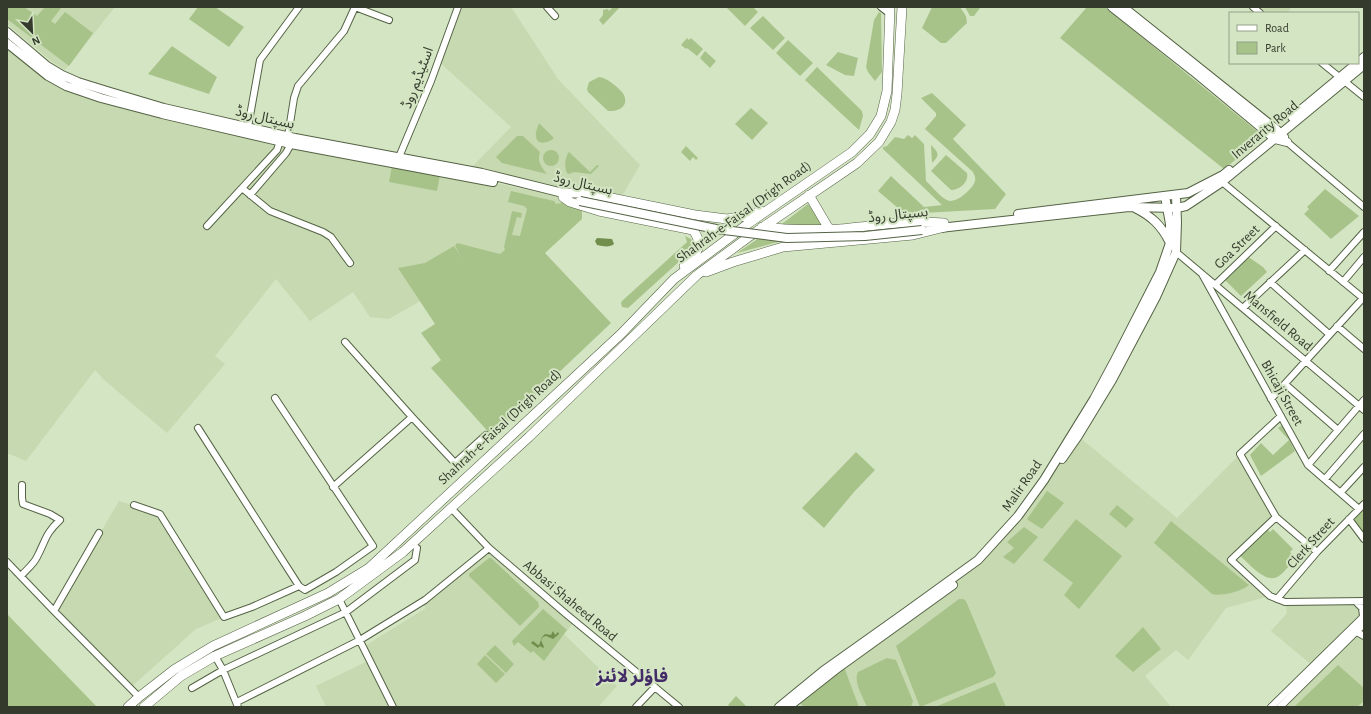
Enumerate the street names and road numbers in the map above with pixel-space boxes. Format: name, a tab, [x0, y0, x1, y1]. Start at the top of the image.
street label: اسٹیڈیم روڈ	[399, 45, 439, 112]
street label: Inverarity Road	[1229, 98, 1301, 162]
street label: ہسپتال روڈ	[234, 103, 296, 134]
street label: Shahrah-e-Faisal (Drigh Road)	[674, 159, 814, 265]
street label: ہسپتال روڈ	[552, 169, 614, 200]
street label: ہسپتال روڈ	[867, 203, 929, 227]
street label: Goa Street	[1212, 222, 1263, 272]
street label: Mansfield Road	[1241, 288, 1315, 354]
street label: Bhicaji Street	[1258, 358, 1306, 428]
street label: Shahrah-e-Faisal (Drigh Road)	[436, 366, 564, 488]
street label: Malir Road	[999, 458, 1045, 514]
street label: Clerk Street	[1285, 514, 1338, 571]
street label: Abbasi Shaheed Road	[520, 558, 620, 644]

